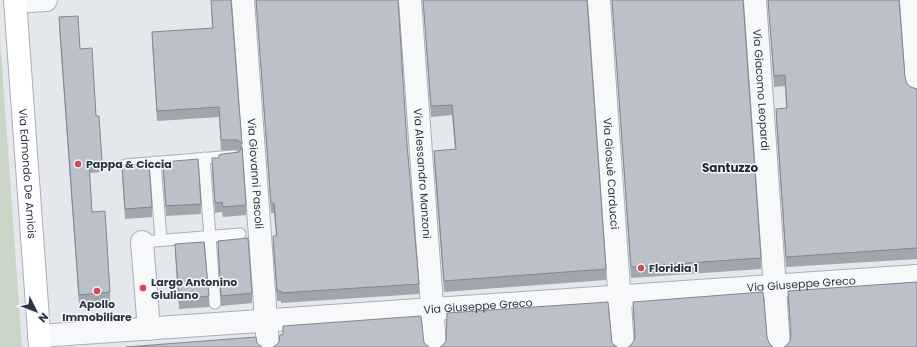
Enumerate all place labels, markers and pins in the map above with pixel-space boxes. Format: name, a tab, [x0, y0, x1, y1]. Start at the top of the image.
place label: Pappa & Ciccia	[86, 156, 172, 172]
marker: Pappa & Ciccia	[73, 159, 83, 169]
place label: Floridia 1	[649, 260, 698, 276]
marker: Floridia 1	[636, 263, 646, 273]
place label: Largo Antonino Giuliano	[151, 274, 237, 303]
marker: Largo Antonino Giuliano	[138, 283, 148, 293]
marker: Apollo Immobiliare	[92, 286, 102, 296]
place label: Apollo Immobiliare	[62, 296, 132, 325]

